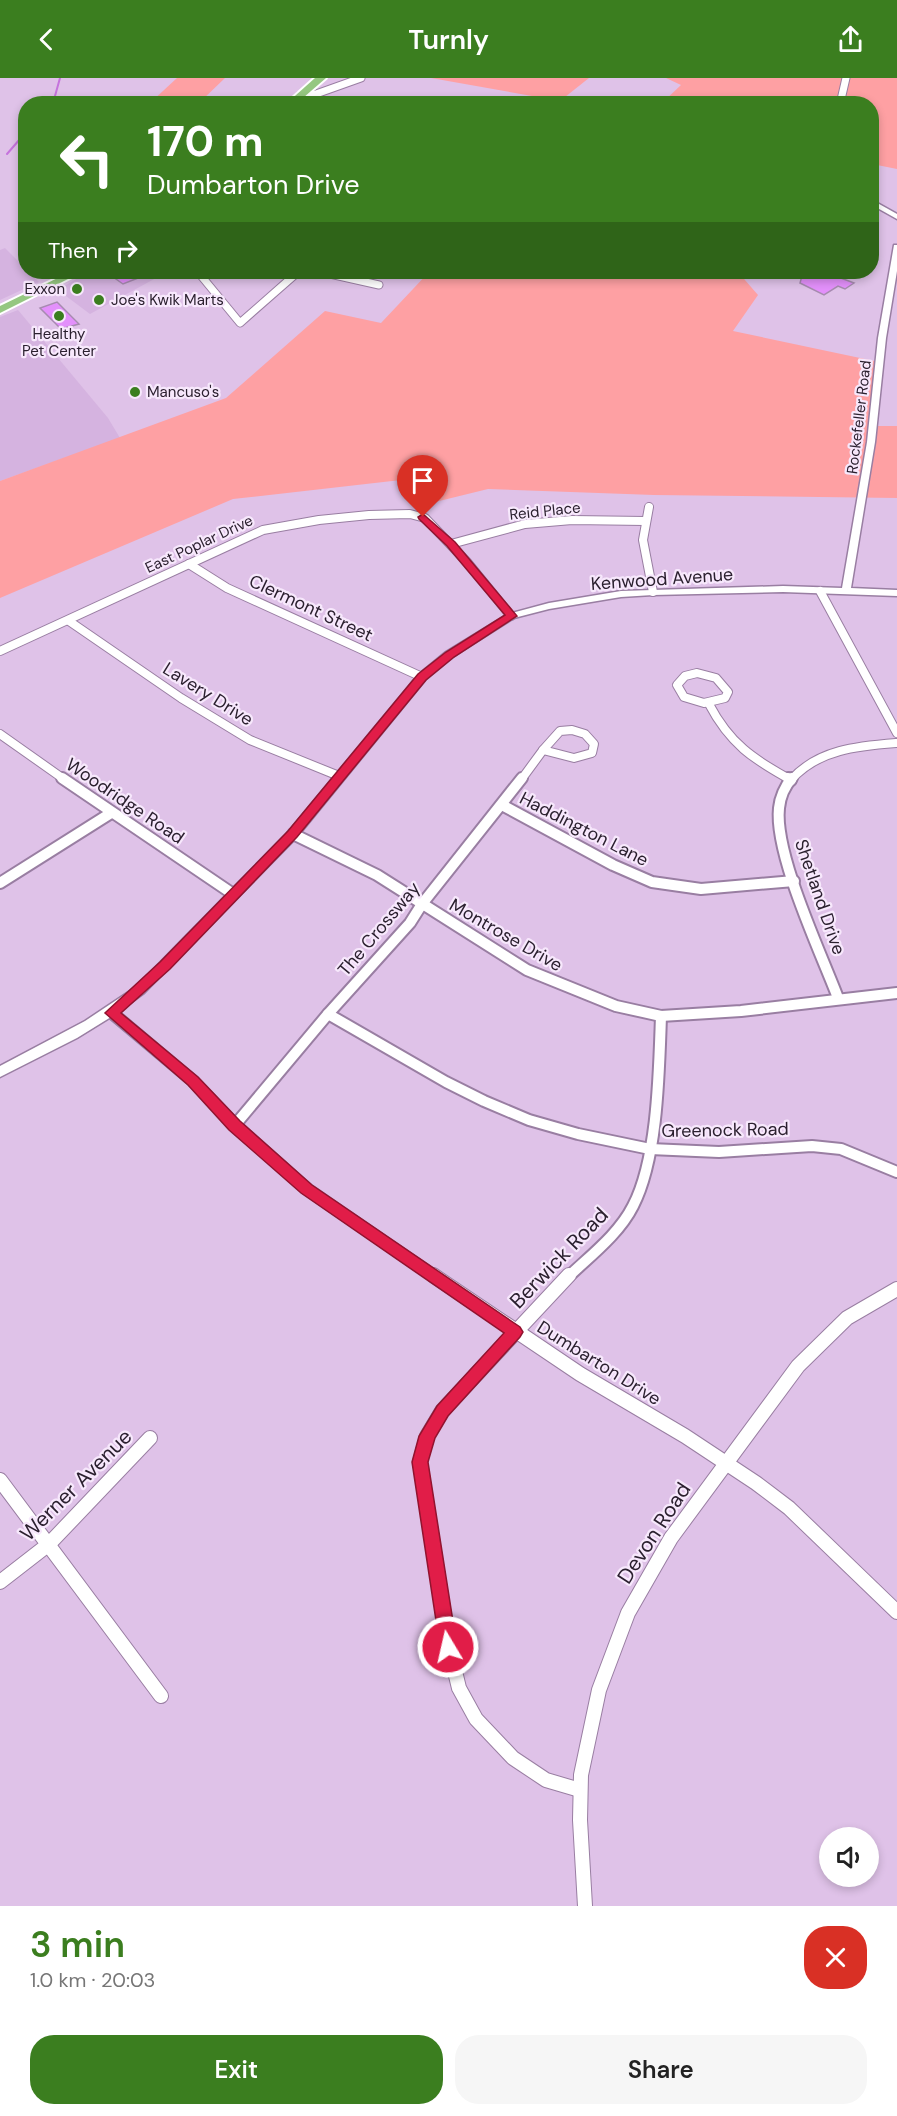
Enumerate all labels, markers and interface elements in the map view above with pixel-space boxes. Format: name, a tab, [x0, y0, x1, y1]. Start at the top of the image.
text: Turnly	[408, 22, 489, 57]
icon: back	[30, 23, 63, 56]
icon: share	[834, 23, 867, 56]
text: 170 m	[147, 114, 264, 169]
icon: left	[48, 120, 126, 198]
text: Dumbarton Drive	[147, 167, 360, 202]
icon: right	[110, 234, 143, 267]
text: Then	[48, 236, 98, 265]
place label: Exxon	[24, 279, 65, 299]
marker: Exxon	[70, 282, 84, 296]
place label: Joe's Kwik Marts	[111, 290, 224, 310]
marker: Joe's Kwik Marts	[92, 293, 106, 307]
marker: Healthy Pet Center	[52, 309, 66, 323]
place label: Healthy Pet Center	[22, 324, 96, 361]
street label: Rockefeller Road	[842, 359, 876, 475]
place label: Mancuso's	[147, 382, 219, 402]
marker: Mancuso's	[128, 385, 142, 399]
pin	[397, 455, 448, 517]
icon: arrive	[406, 464, 439, 497]
street label: Reid Place	[509, 497, 581, 525]
street label: East Poplar Drive	[142, 510, 256, 578]
street label: Kenwood Avenue	[590, 562, 734, 596]
street label: Clermont Street	[245, 569, 377, 647]
street label: Lavery Drive	[158, 657, 258, 731]
street label: Woodridge Road	[61, 752, 189, 850]
street label: Haddington Lane	[515, 786, 653, 872]
street label: Shetland Drive	[789, 836, 851, 958]
street label: The Crossway	[333, 877, 425, 981]
street label: Montrose Drive	[445, 893, 567, 977]
street label: Greenock Road	[661, 1117, 789, 1143]
street label: Berwick Road	[504, 1201, 614, 1315]
street label: Dumbarton Drive	[533, 1315, 665, 1411]
street label: Werner Avenue	[14, 1423, 138, 1547]
street label: Devon Road	[611, 1477, 697, 1589]
position arrow	[416, 1615, 480, 1679]
map controls	[819, 1827, 879, 1887]
button: sound	[819, 1827, 879, 1887]
text: 3 min	[30, 1921, 125, 1968]
button: close	[804, 1926, 867, 1989]
text: 1.0 km · 20:03	[30, 1967, 155, 1993]
button: Exit	[30, 2035, 443, 2104]
button: Share	[455, 2035, 867, 2104]

